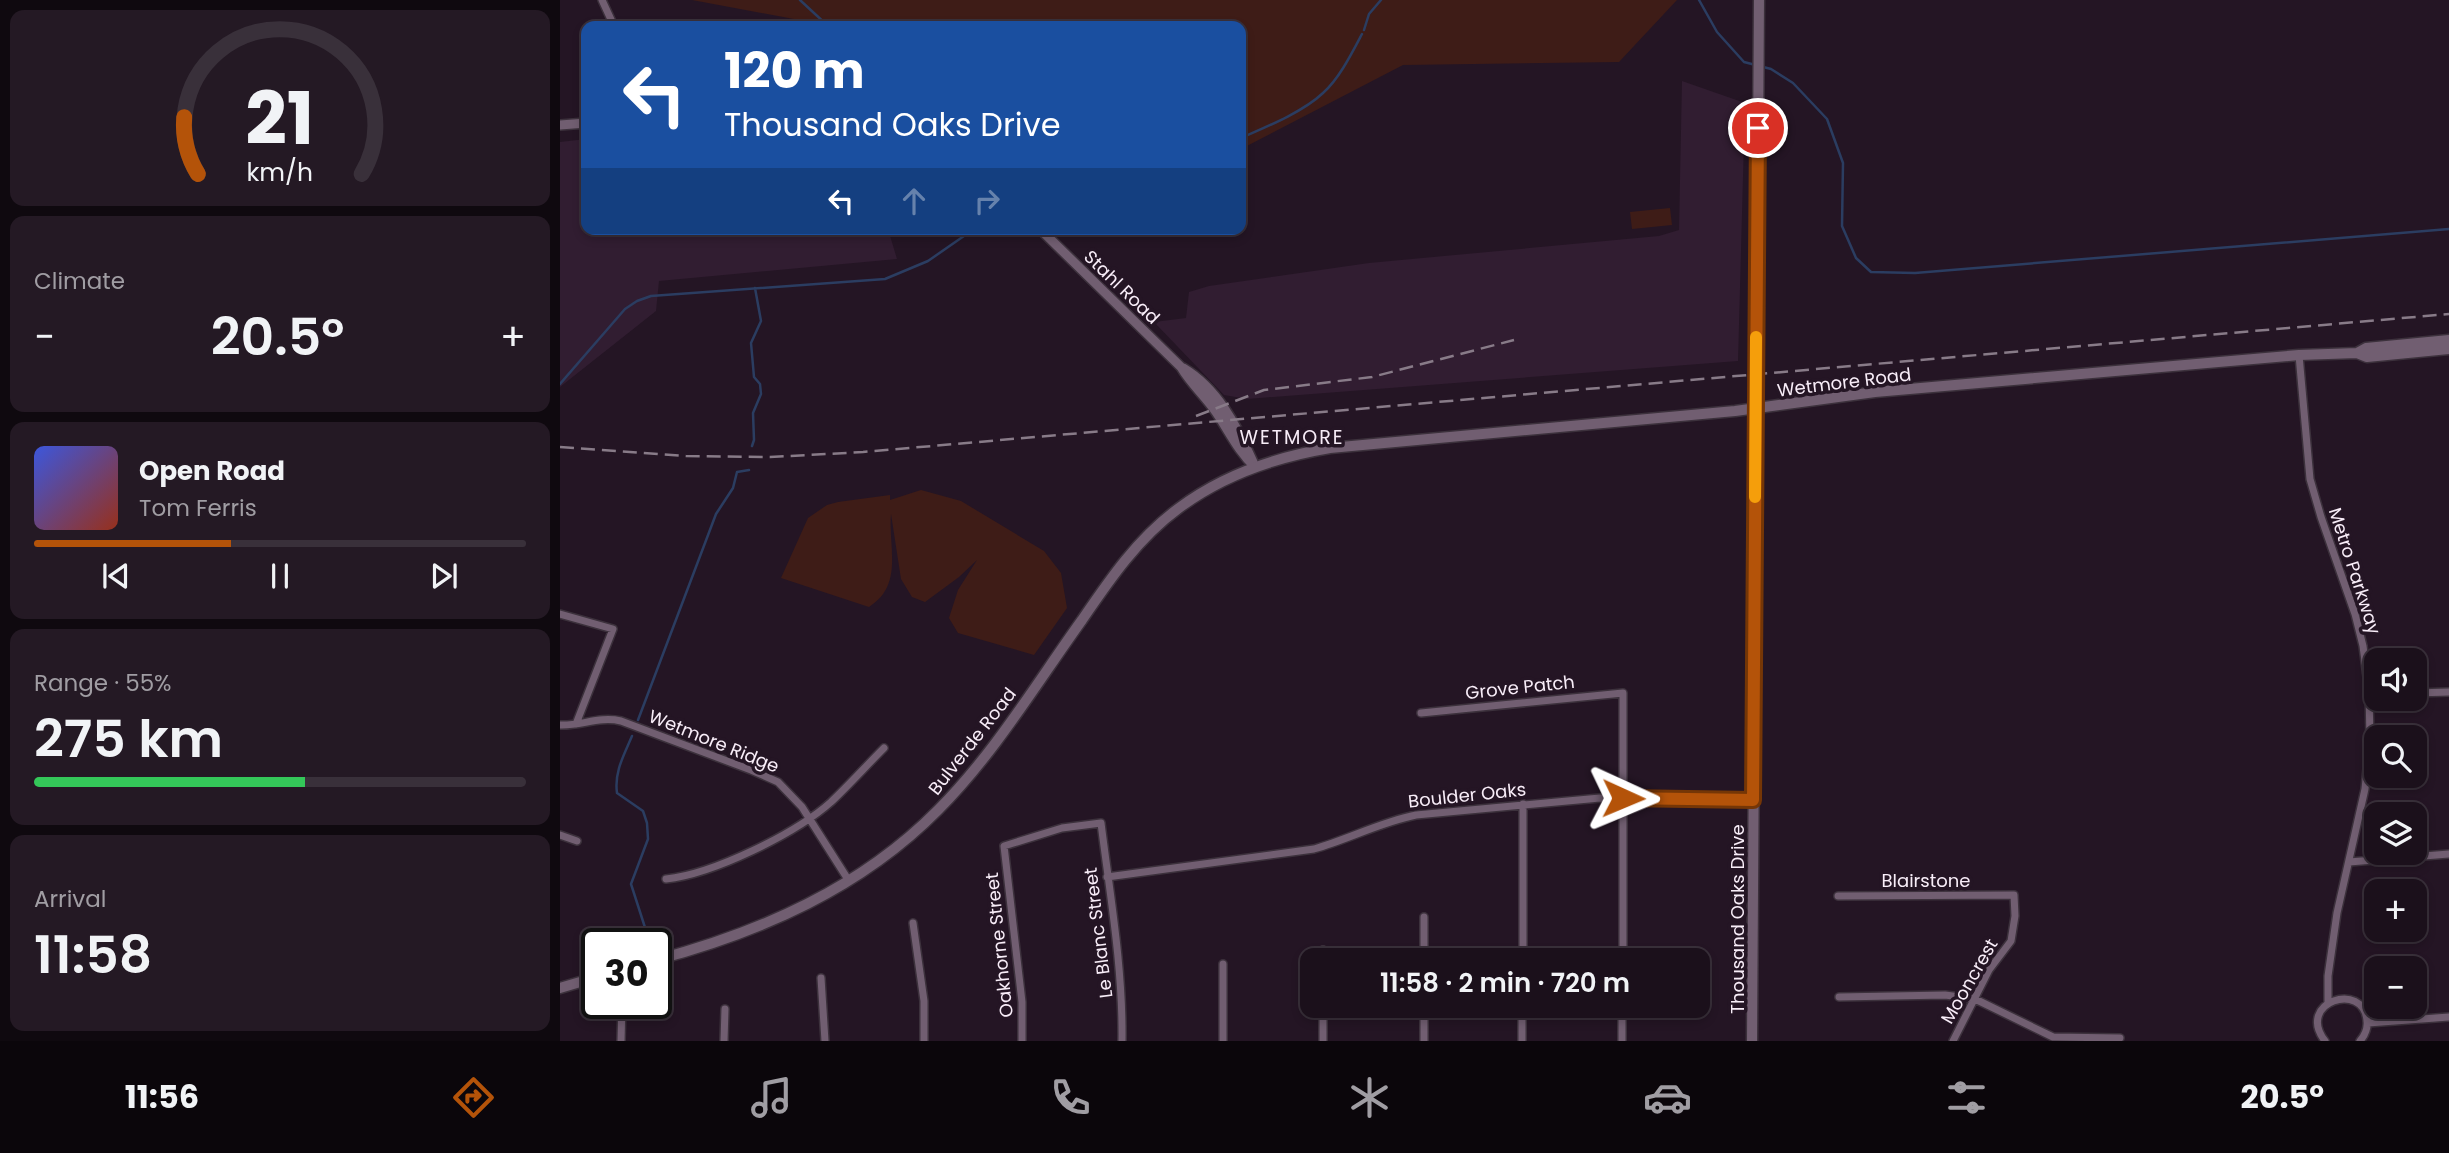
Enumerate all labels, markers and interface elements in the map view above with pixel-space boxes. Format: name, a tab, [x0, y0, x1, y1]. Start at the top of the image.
text: 120 m	[724, 37, 865, 105]
icon: left	[609, 49, 700, 140]
text: 21	[246, 68, 314, 169]
pin	[1728, 98, 1788, 158]
text: Thousand Oaks Drive	[724, 102, 1060, 147]
icon: arrive	[1739, 109, 1777, 147]
text: km/h	[247, 155, 313, 190]
icon: left	[822, 182, 860, 220]
icon: ahead	[895, 182, 933, 220]
icon: right	[968, 182, 1006, 220]
street label: Stahl Road	[1078, 244, 1166, 330]
text: Climate	[34, 265, 125, 297]
text: 20.5°	[211, 300, 344, 373]
text: −	[34, 310, 55, 363]
text: +	[500, 310, 526, 363]
street label: Wetmore Road	[1776, 361, 1912, 403]
district label: WETMORE	[1239, 424, 1345, 451]
text: Open Road	[139, 453, 285, 489]
text: Tom Ferris	[139, 492, 257, 524]
street label: Metro Parkway	[2323, 504, 2387, 638]
icon: previous	[97, 557, 135, 595]
icon: pause	[261, 557, 299, 595]
icon: next	[425, 557, 463, 595]
map controls	[2364, 648, 2427, 1019]
button: sound	[2364, 648, 2427, 711]
text: Range · 55%	[34, 667, 172, 699]
street label: Grove Patch	[1464, 669, 1576, 705]
street label: Bulverde Road	[922, 682, 1022, 800]
text: 275 km	[34, 702, 223, 775]
street label: Wetmore Ridge	[645, 703, 783, 779]
button: search	[2364, 725, 2427, 788]
position arrow	[1586, 761, 1660, 835]
street label: Boulder Oaks	[1407, 776, 1527, 814]
button: layers	[2364, 802, 2427, 865]
street label: Thousand Oaks Drive	[1725, 824, 1750, 1014]
street label: Le Blanc Street	[1078, 866, 1118, 1000]
street label: Blairstone	[1882, 868, 1970, 893]
street label: Oakhorne Street	[979, 871, 1019, 1019]
button: +	[2364, 879, 2427, 942]
text: Arrival	[34, 883, 106, 915]
text: 11:58	[34, 918, 152, 991]
speed limit sign: 30	[581, 928, 672, 1019]
street label: Mooncrest	[1934, 934, 2004, 1028]
button: −	[2364, 956, 2427, 1019]
text: 11:58 · 2 min · 720 m	[1380, 965, 1630, 1001]
icon: directions	[449, 1073, 498, 1122]
icon: music	[747, 1073, 796, 1122]
icon: phone	[1046, 1073, 1095, 1122]
icon: climate	[1345, 1073, 1394, 1122]
icon: car	[1643, 1073, 1692, 1122]
icon: filters	[1942, 1073, 1991, 1122]
text: 11:56	[125, 1074, 199, 1119]
text: 20.5°	[2240, 1074, 2324, 1119]

